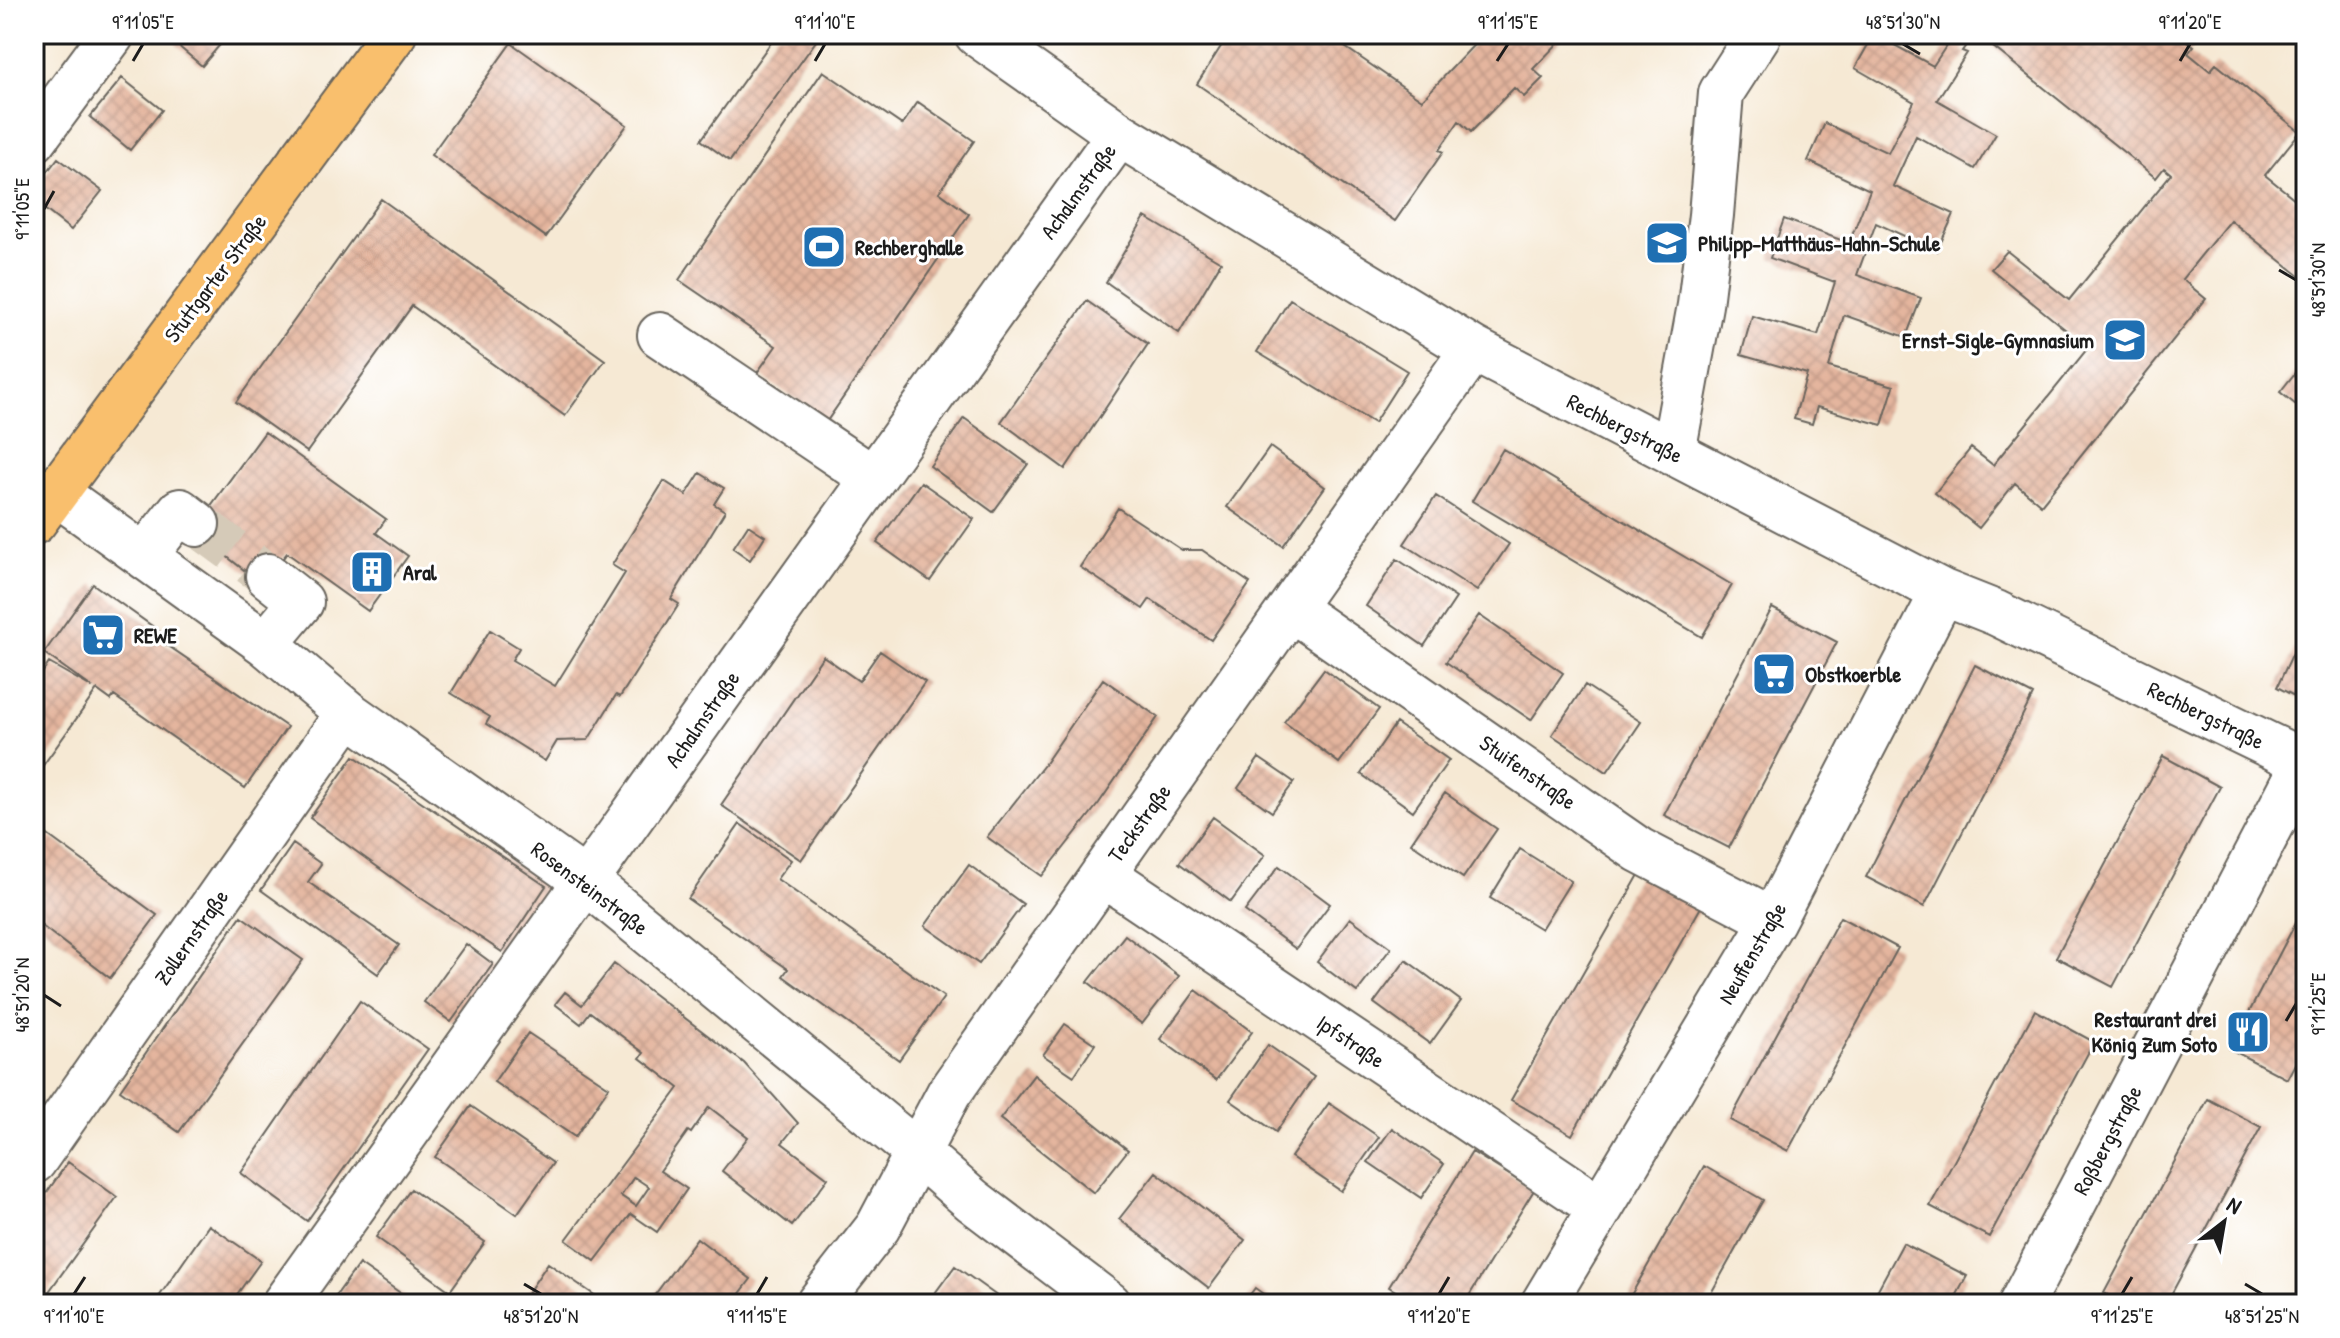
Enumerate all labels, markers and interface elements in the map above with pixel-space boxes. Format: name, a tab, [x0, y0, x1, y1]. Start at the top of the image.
text: 9°11'05"E	[112, 8, 174, 35]
text: 9°11'10"E	[795, 8, 856, 35]
text: 9°11'15"E	[1478, 8, 1538, 35]
text: 48°51'30"N	[1866, 8, 1940, 35]
text: 9°11'20"E	[2159, 8, 2222, 35]
street label: Achalmstraße	[1033, 137, 1123, 245]
text: 9°11'05"E	[8, 178, 35, 240]
street label: Stuttgarter Straße	[157, 207, 273, 348]
school or university icon: Philipp-Matthäus-Hahn-Schule	[1643, 219, 1691, 267]
sports icon: Rechberghalle	[800, 223, 848, 271]
place label: Philipp-Matthäus-Hahn-Schule	[1698, 228, 1941, 259]
place label: Rechberghalle	[855, 232, 964, 263]
text: 48°51'30"N	[2304, 243, 2331, 317]
school or university icon: Ernst-Sigle-Gymnasium	[2101, 316, 2149, 364]
place label: Ernst-Sigle-Gymnasium	[1902, 325, 2094, 356]
street label: Rechbergstraße	[1562, 386, 1688, 470]
building icon: Aral	[348, 548, 396, 596]
place label: Aral	[403, 557, 438, 587]
supermarket icon: REWE	[79, 611, 127, 659]
place label: REWE	[134, 620, 177, 650]
supermarket icon: Obstkoerble	[1750, 650, 1798, 698]
place label: Obstkoerble	[1805, 659, 1901, 689]
street label: Achalmstraße	[658, 665, 746, 773]
street label: Rechbergstraße	[2143, 674, 2269, 756]
street label: Stuifenstraße	[1474, 728, 1582, 816]
street label: Teckstraße	[1100, 777, 1178, 868]
street label: Rosensteinstraße	[525, 834, 655, 942]
street label: Zollernstraße	[147, 883, 235, 991]
street label: Neuffenstraße	[1711, 896, 1793, 1009]
text: 48°51'20"N	[8, 958, 35, 1032]
text: 9°11'25"E	[2304, 973, 2331, 1035]
place label: Restaurant drei König Zum Soto	[2092, 1004, 2217, 1060]
street label: Ipfstraße	[1311, 1007, 1391, 1075]
restaurant icon: Restaurant drei König Zum Soto	[2224, 1008, 2272, 1056]
street label: Roßbergstraße	[2066, 1080, 2149, 1200]
north arrow	[2184, 1182, 2264, 1262]
text: N	[2222, 1189, 2247, 1221]
text: 9°11'10"E	[44, 1302, 105, 1329]
text: 48°51'20"N	[504, 1302, 578, 1329]
text: 9°11'15"E	[727, 1302, 787, 1329]
text: 9°11'20"E	[1408, 1302, 1471, 1329]
text: 9°11'25"E	[2091, 1302, 2153, 1329]
text: 48°51'25"N	[2225, 1302, 2299, 1329]

